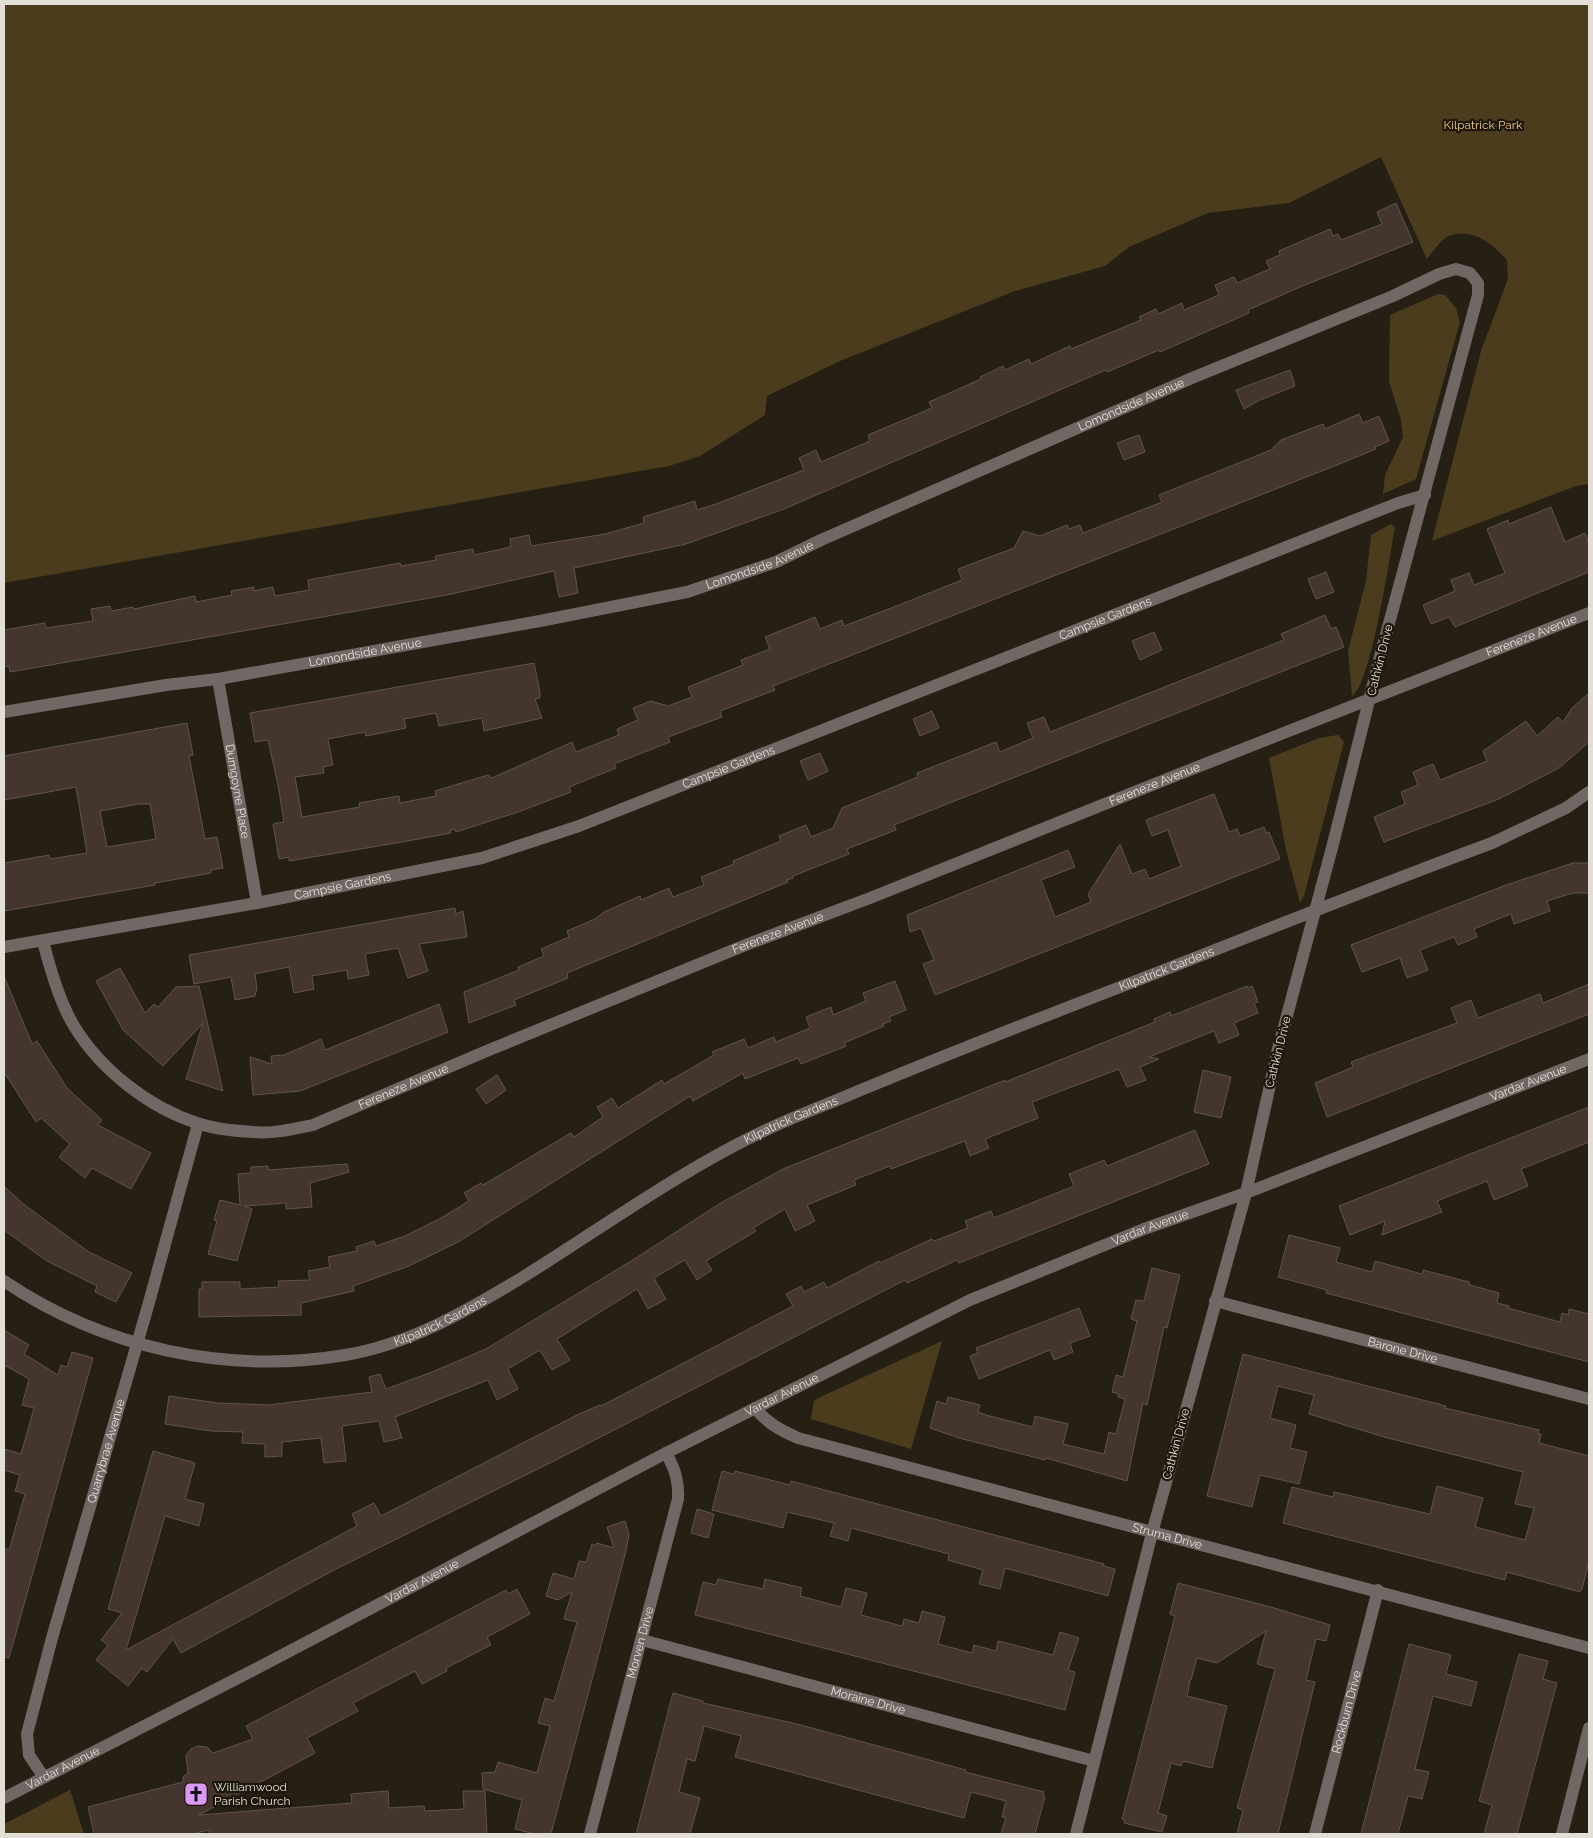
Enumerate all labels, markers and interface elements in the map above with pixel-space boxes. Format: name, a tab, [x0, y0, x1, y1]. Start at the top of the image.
park label: Kilpatrick Park	[1444, 118, 1523, 132]
street label: Lomondside Avenue	[1076, 375, 1186, 434]
street label: Lomondside Avenue	[704, 538, 816, 592]
street label: Campsie Gardens	[1057, 594, 1154, 643]
street label: Fereneze Avenue	[1484, 612, 1579, 660]
street label: Cathkin Drive	[1364, 623, 1396, 697]
street label: Lomondside Avenue	[308, 635, 423, 670]
street label: Campsie Gardens	[680, 742, 777, 792]
street label: Dumgoyne Place	[222, 743, 253, 840]
street label: Fereneze Avenue	[1107, 760, 1202, 808]
street label: Campsie Gardens	[293, 869, 392, 902]
street label: Fereneze Avenue	[730, 909, 825, 957]
street label: Kilpatrick Gardens	[1117, 944, 1216, 994]
street label: Cathkin Drive	[1262, 1015, 1294, 1089]
street label: Fereneze Avenue	[356, 1061, 450, 1112]
street label: Vardar Avenue	[1488, 1061, 1569, 1104]
street label: Kilpatrick Gardens	[742, 1093, 840, 1147]
street label: Vardar Avenue	[1110, 1207, 1190, 1248]
street label: Kilpatrick Gardens	[392, 1293, 489, 1349]
street label: Barone Drive	[1366, 1334, 1439, 1366]
street label: Vardar Avenue	[742, 1370, 821, 1419]
street label: Quarrybrae Avenue	[84, 1398, 128, 1505]
street label: Cathkin Drive	[1160, 1407, 1192, 1481]
street label: Struma Drive	[1131, 1520, 1204, 1552]
street label: Vardar Avenue	[383, 1556, 461, 1606]
street label: Morven Drive	[624, 1605, 656, 1680]
street label: Rockburn Drive	[1329, 1669, 1364, 1755]
street label: Moraine Drive	[829, 1684, 907, 1717]
street label: Vardar Avenue	[24, 1743, 102, 1793]
place label: Williamwood Parish Church	[214, 1780, 291, 1808]
church icon: Williamwood Parish Church	[183, 1781, 209, 1807]

